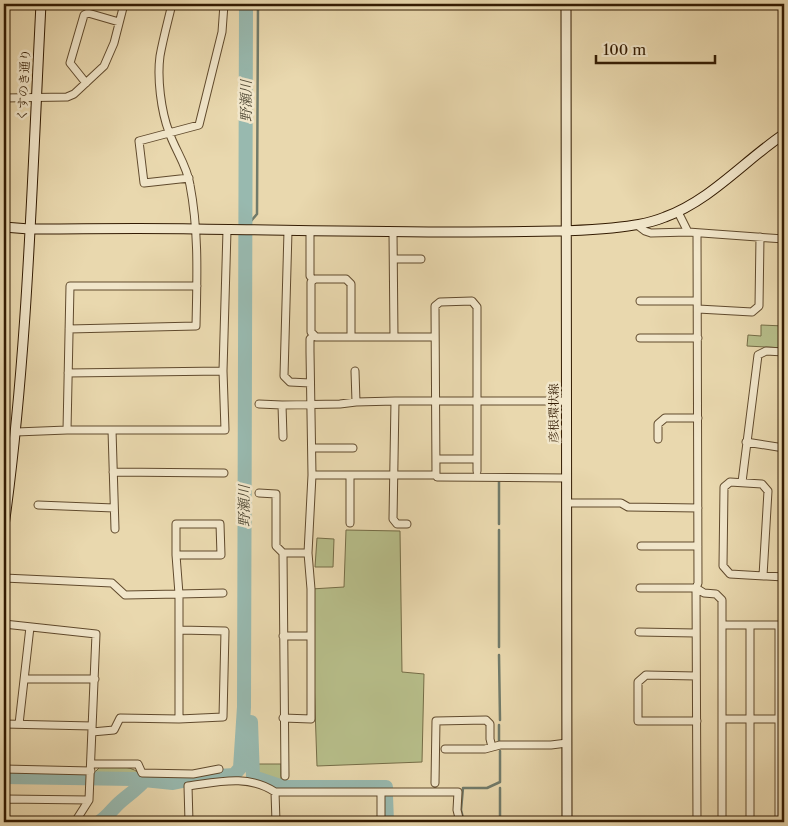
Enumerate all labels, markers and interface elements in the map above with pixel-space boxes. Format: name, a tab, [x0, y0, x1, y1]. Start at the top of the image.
scale bar	[596, 32, 714, 64]
text: 100 m	[603, 40, 646, 59]
street label: くすのき通り	[14, 49, 33, 121]
water label: 野瀬川	[237, 78, 255, 122]
street label: 彦根環状線	[546, 383, 561, 443]
water label: 野瀬川	[235, 483, 253, 527]

